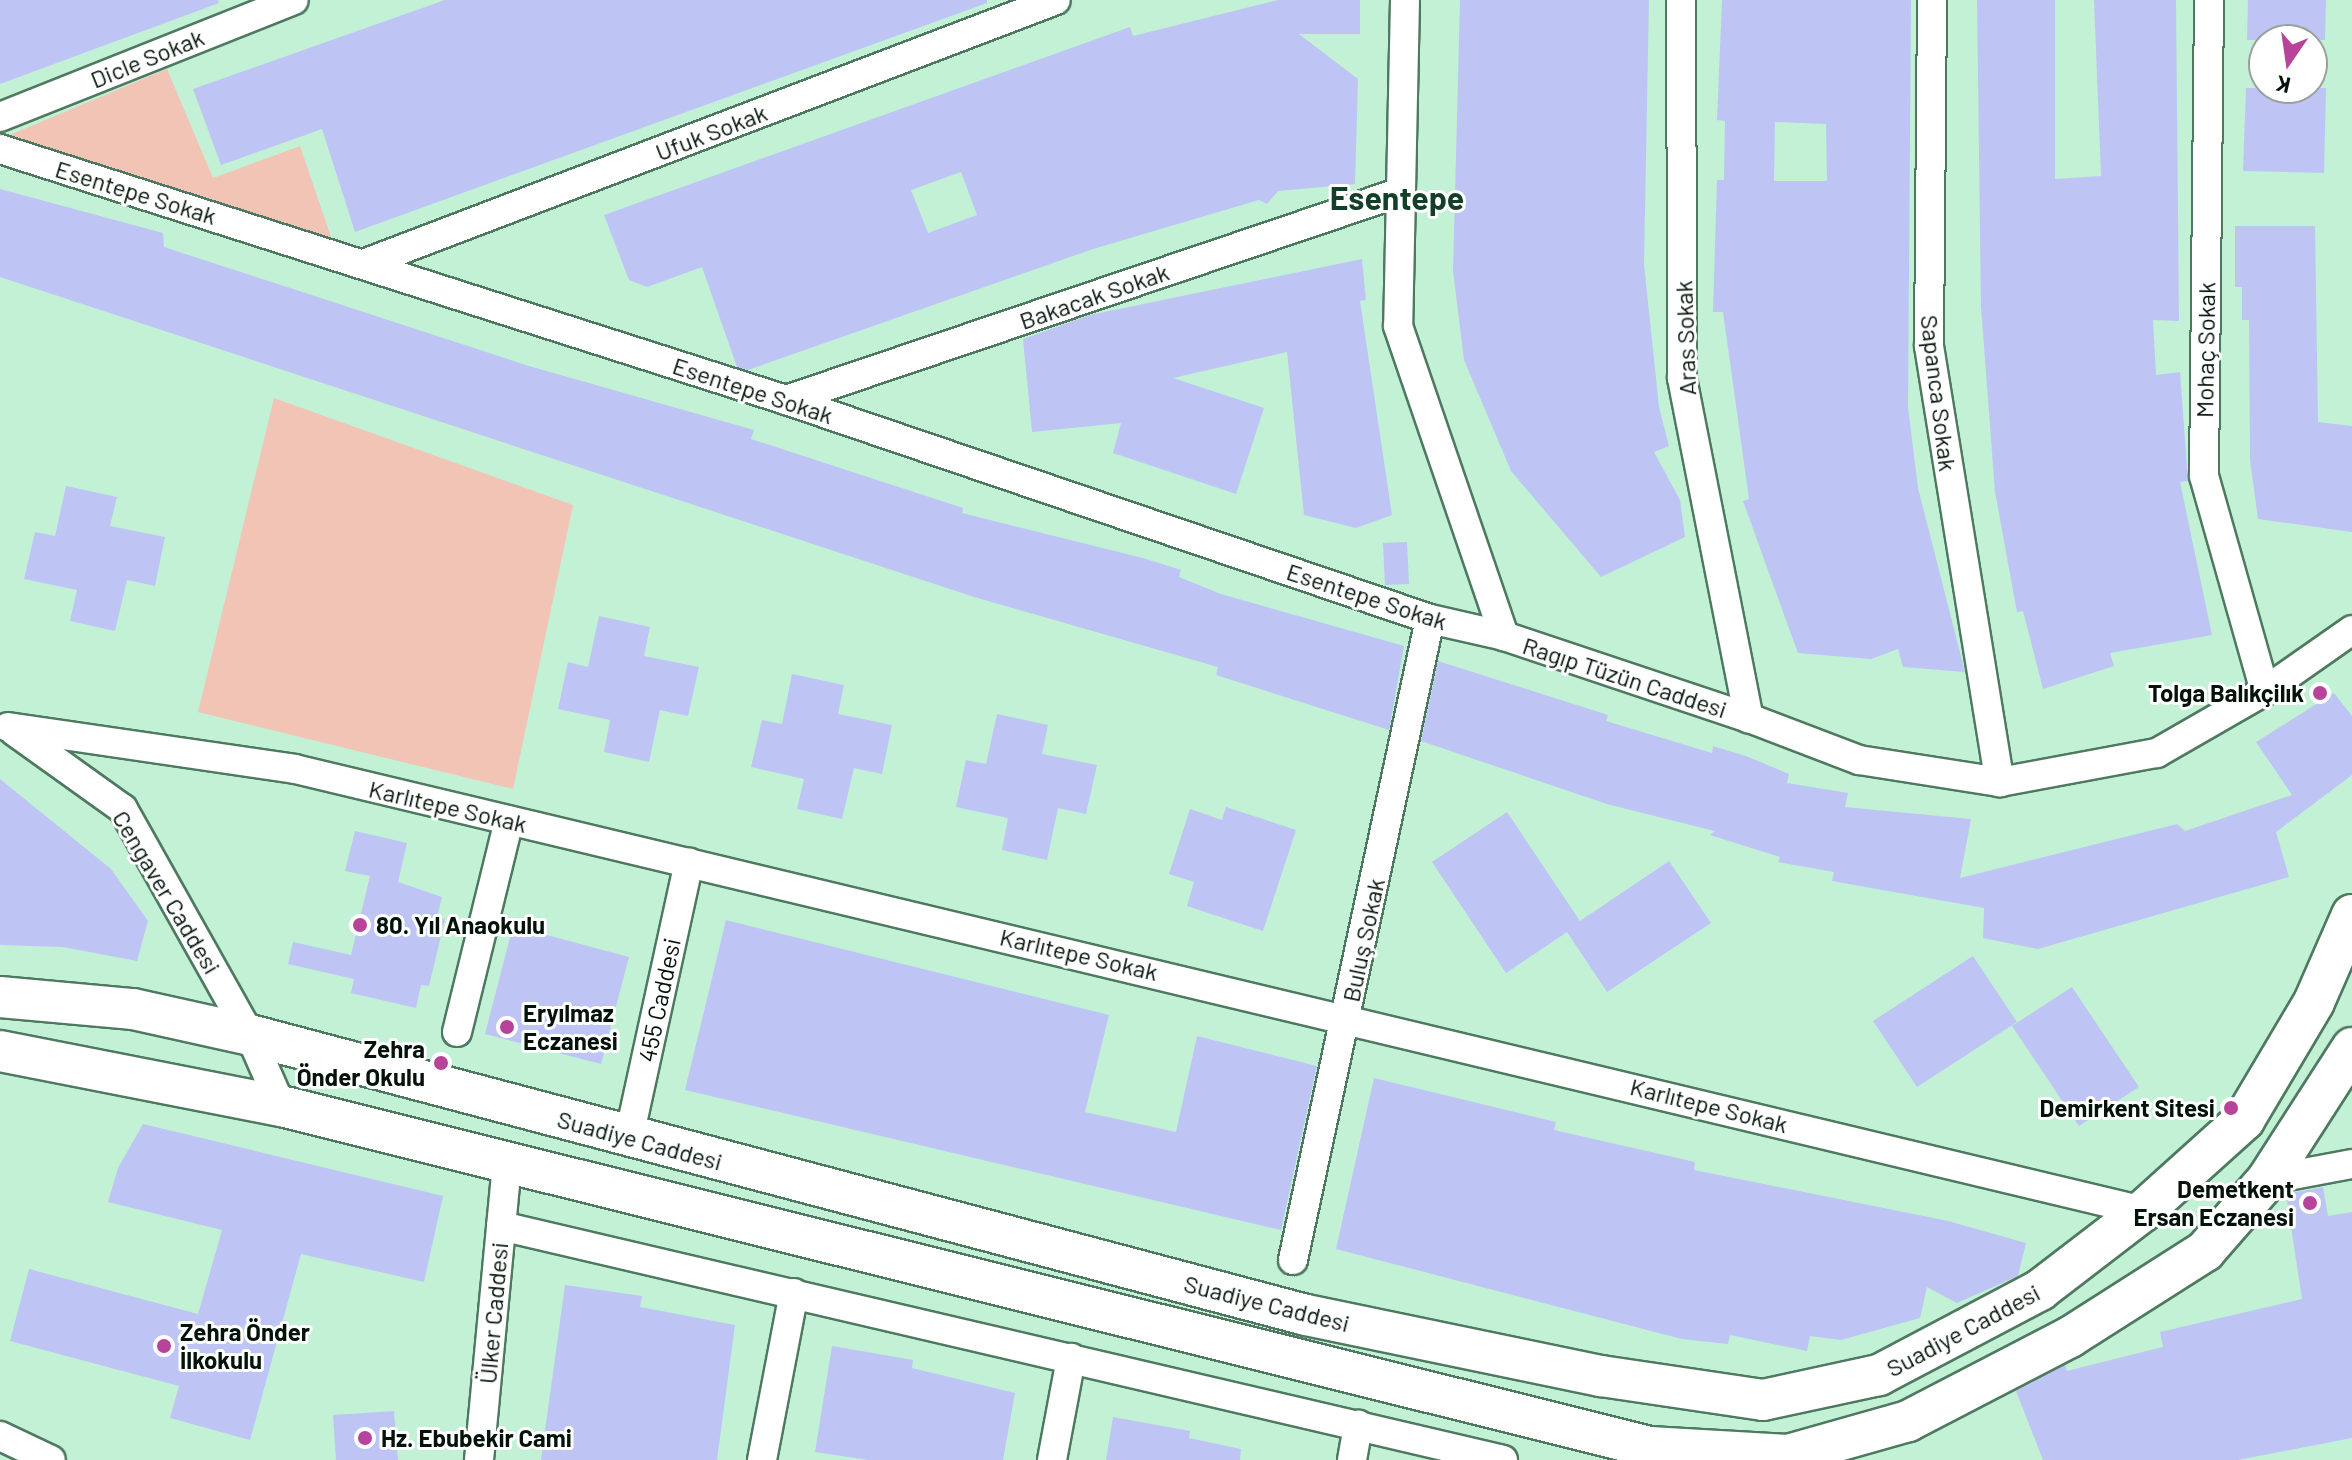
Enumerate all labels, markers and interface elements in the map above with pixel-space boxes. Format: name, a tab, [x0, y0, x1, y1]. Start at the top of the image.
street label: Dicle Sokak	[86, 22, 208, 94]
north arrow	[2248, 24, 2328, 104]
text: K	[2273, 71, 2293, 100]
street label: Ufuk Sokak	[651, 98, 771, 166]
street label: Esentepe Sokak	[52, 154, 220, 230]
district label: Esentepe	[1330, 178, 1464, 216]
street label: Bakacak Sokak	[1016, 257, 1172, 335]
street label: Aras Sokak	[1669, 280, 1701, 396]
street label: Mohaç Sokak	[2189, 282, 2221, 418]
street label: Sapanca Sokak	[1915, 313, 1963, 473]
street label: Esentepe Sokak	[669, 351, 837, 429]
street label: Esentepe Sokak	[1283, 557, 1451, 635]
street label: Ragıp Tüzün Caddesi	[1519, 630, 1731, 724]
place label: Tolga Balıkçilık	[2148, 679, 2304, 707]
marker: Tolga Balıkçilık	[2311, 684, 2329, 702]
street label: Karlıtepe Sokak	[366, 774, 530, 838]
street label: Cengaver Caddesi	[107, 805, 227, 979]
street label: Buluş Sokak	[1336, 876, 1390, 1004]
place label: 80. Yıl Anaokulu	[376, 911, 545, 939]
marker: 80. Yıl Anaokulu	[351, 916, 369, 934]
street label: Karlıtepe Sokak	[997, 922, 1161, 986]
street label: 455 Caddesi	[632, 935, 686, 1065]
place label: Eryılmaz Eczanesi	[523, 999, 618, 1055]
marker: Eryılmaz Eczanesi	[498, 1018, 516, 1036]
place label: Zehra Önder Okulu	[297, 1035, 425, 1091]
marker: Zehra Önder Okulu	[432, 1054, 450, 1072]
street label: Karlıtepe Sokak	[1627, 1072, 1791, 1138]
place label: Demirkent Sitesi	[2039, 1094, 2215, 1122]
marker: Demirkent Sitesi	[2222, 1099, 2240, 1117]
street label: Suadiye Caddesi	[554, 1104, 726, 1176]
place label: Demetkent Ersan Eczanesi	[2133, 1175, 2294, 1231]
marker: Demetkent Ersan Eczanesi	[2301, 1194, 2319, 1212]
street label: Ülker Caddesi	[472, 1241, 514, 1385]
street label: Suadiye Caddesi	[1181, 1268, 1353, 1338]
street label: Suadiye Caddesi	[1881, 1277, 2045, 1383]
place label: Zehra Önder İlkokulu	[180, 1318, 310, 1374]
marker: Zehra Önder İlkokulu	[155, 1337, 173, 1355]
place label: Hz. Ebubekir Cami	[381, 1424, 572, 1452]
marker: Hz. Ebubekir Cami	[356, 1429, 374, 1447]

